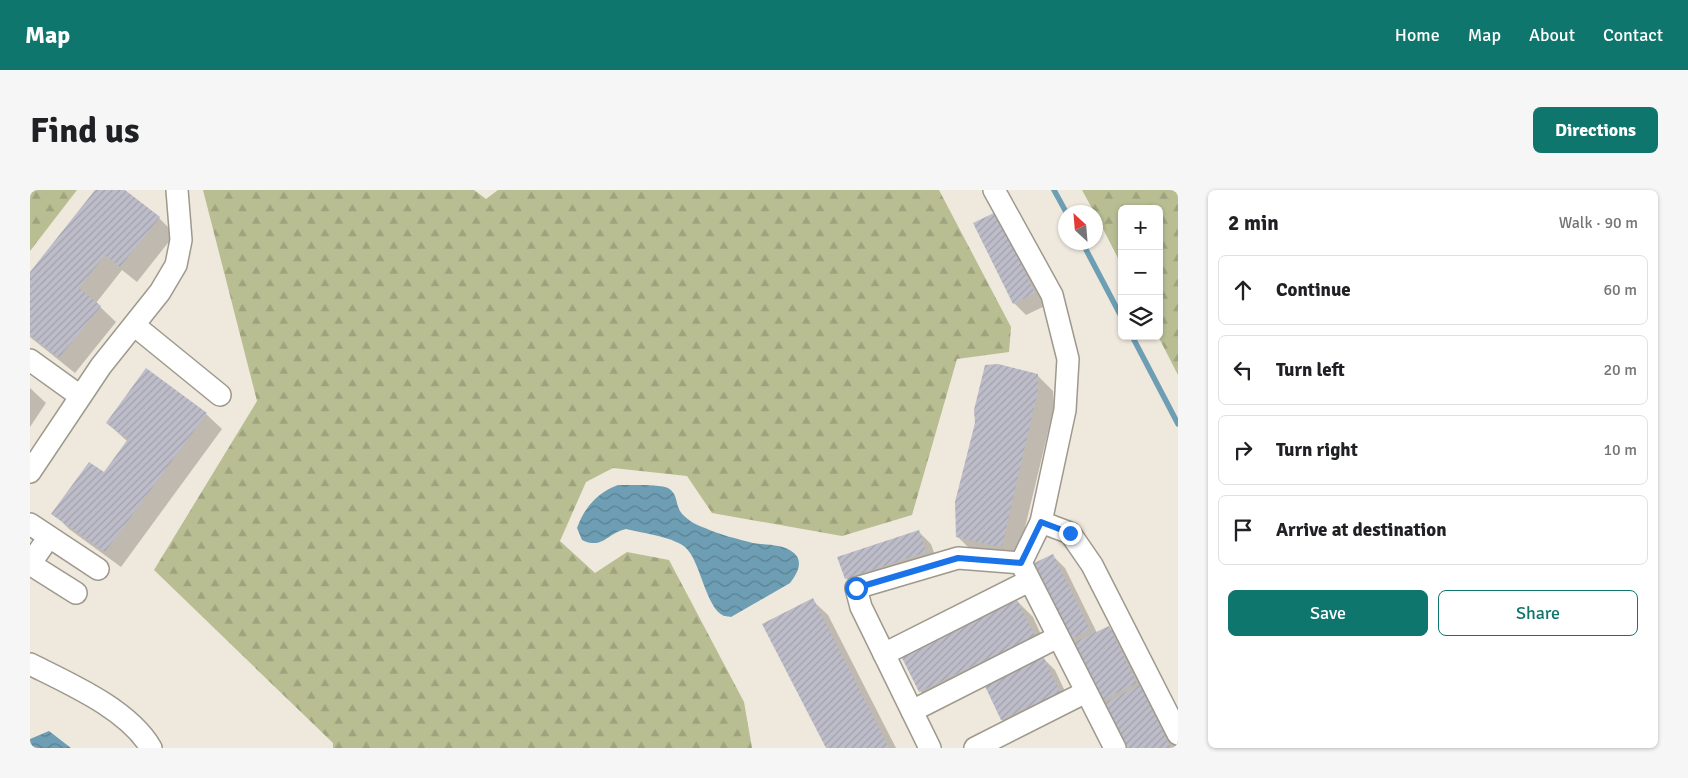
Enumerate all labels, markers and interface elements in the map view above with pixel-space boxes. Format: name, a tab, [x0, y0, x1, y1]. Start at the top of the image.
text: Map	[25, 20, 70, 50]
text: Home	[1395, 24, 1440, 46]
text: Map	[1468, 24, 1501, 46]
text: About	[1529, 24, 1575, 46]
text: Contact	[1603, 24, 1663, 46]
button: Directions	[1533, 107, 1658, 153]
text: Find us	[30, 109, 140, 152]
north arrow	[1058, 205, 1103, 250]
map controls	[1118, 205, 1163, 340]
button: +	[1118, 205, 1163, 250]
text: 2 min	[1228, 210, 1279, 236]
text: Walk · 90 m	[1559, 213, 1638, 233]
button: −	[1118, 250, 1163, 295]
icon: ahead	[1229, 276, 1257, 304]
text: Continue	[1276, 278, 1351, 302]
text: 60 m	[1603, 280, 1637, 300]
button: layers	[1118, 295, 1163, 340]
icon: left	[1229, 356, 1257, 384]
text: Turn left	[1276, 358, 1345, 382]
text: 20 m	[1603, 360, 1637, 380]
icon: right	[1229, 436, 1257, 464]
text: Turn right	[1276, 438, 1358, 462]
text: 10 m	[1603, 440, 1637, 460]
icon: arrive	[1229, 516, 1257, 544]
text: Arrive at destination	[1276, 518, 1447, 542]
route end	[1059, 522, 1082, 545]
route start	[845, 577, 868, 600]
button: Save	[1228, 590, 1428, 636]
button: Share	[1438, 590, 1638, 636]

